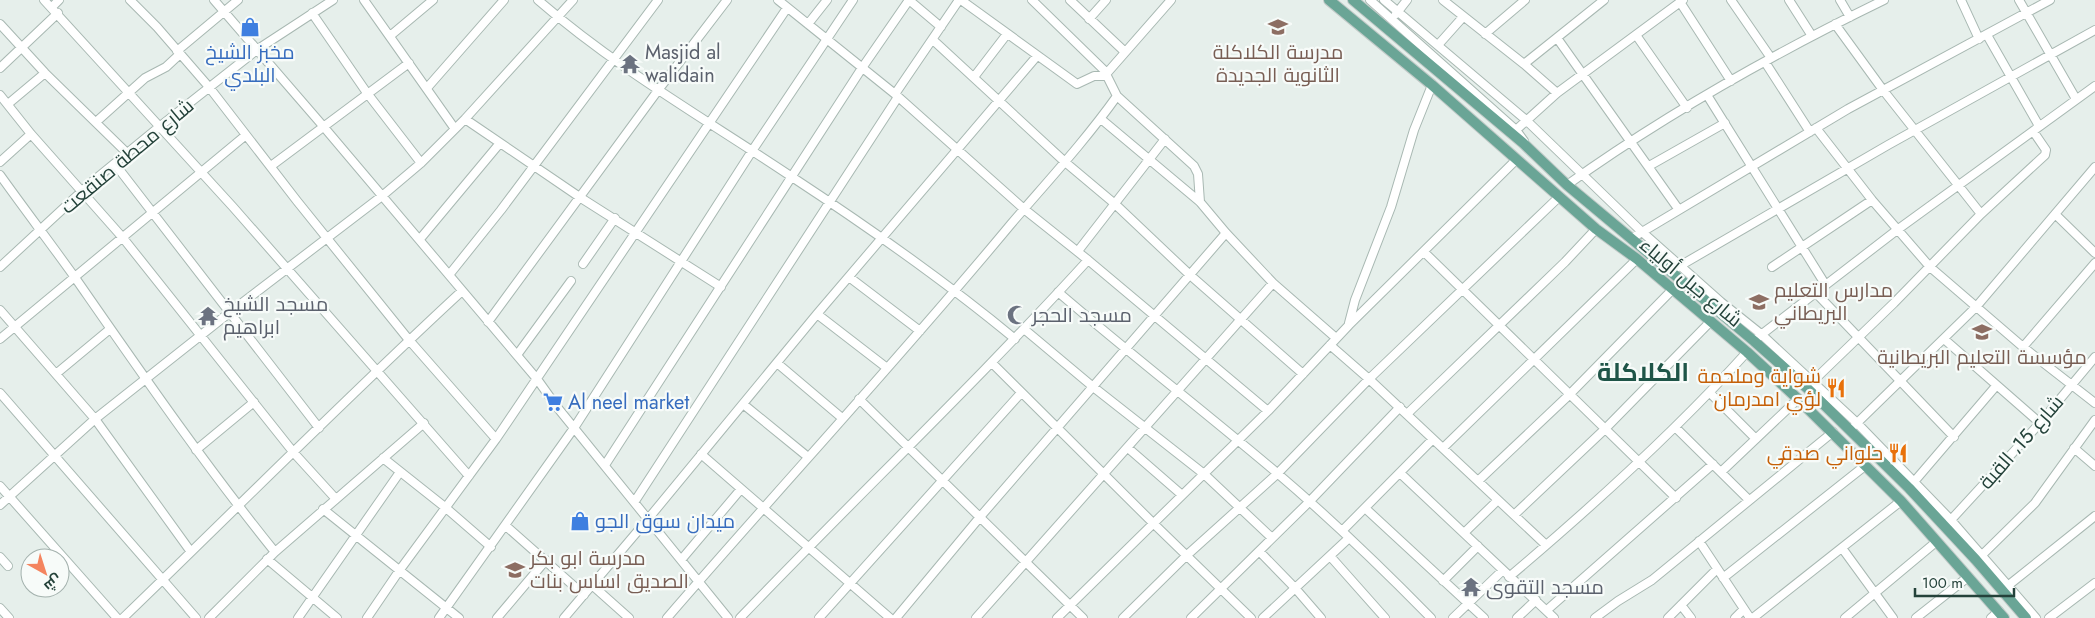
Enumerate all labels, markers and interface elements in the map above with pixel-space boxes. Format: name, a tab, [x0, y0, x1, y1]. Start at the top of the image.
shop icon: مخبز الشيخ البلدي	[239, 16, 261, 38]
school or university icon: مدرسة الكلاكلة الثانوية الجديدة	[1267, 16, 1289, 38]
place label: مخبز الشيخ البلدي	[205, 38, 295, 91]
place label: Masjid al walidain	[645, 38, 721, 90]
place label: مدرسة الكلاكلة الثانوية الجديدة	[1213, 38, 1343, 90]
temple icon: Masjid al walidain	[619, 53, 641, 75]
street label: شارع محطة صنقعت	[54, 92, 200, 221]
street label: شارع جبل أولياء	[1633, 231, 1748, 334]
place label: مدارس التعليم البريطاني	[1774, 276, 1893, 329]
place label: مسجد الشيخ ابراهيم	[223, 290, 328, 342]
school or university icon: مدارس التعليم البريطاني	[1748, 291, 1770, 313]
place label: مسجد الحجر	[1031, 301, 1132, 330]
mosque icon: مسجد الحجر	[1006, 304, 1028, 326]
temple icon: مسجد الشيخ ابراهيم	[197, 305, 219, 327]
school or university icon: مؤسسة التعليم البريطانية	[1971, 321, 1993, 343]
place label: مؤسسة التعليم البريطانية	[1877, 343, 2087, 372]
district label: الكلاكلة	[1597, 354, 1689, 390]
place label: شواية وملحمة لؤي امدرمان	[1698, 362, 1821, 415]
restaurant icon: شواية وملحمة لؤي امدرمان	[1825, 377, 1847, 399]
place label: Al neel market	[568, 388, 689, 417]
street label: شارع 15، القبة	[1972, 389, 2071, 496]
supermarket icon: Al neel market	[542, 391, 564, 413]
place label: حلواني صدقي	[1767, 439, 1883, 469]
restaurant icon: حلواني صدقي	[1887, 442, 1909, 464]
place label: ميدان سوق الجو	[595, 507, 735, 536]
shop icon: ميدان سوق الجو	[569, 510, 591, 532]
place label: مدرسة ابو بكر الصديق اساس بنات	[529, 544, 689, 596]
north arrow	[20, 548, 70, 598]
school or university icon: مدرسة ابو بكر الصديق اساس بنات	[504, 559, 526, 581]
scale bar	[1915, 566, 2014, 598]
text: ش	[40, 570, 66, 597]
text: 100 m	[1922, 572, 1963, 594]
place label: مسجد التقوى	[1486, 573, 1604, 602]
temple icon: مسجد التقوى	[1460, 576, 1482, 598]

